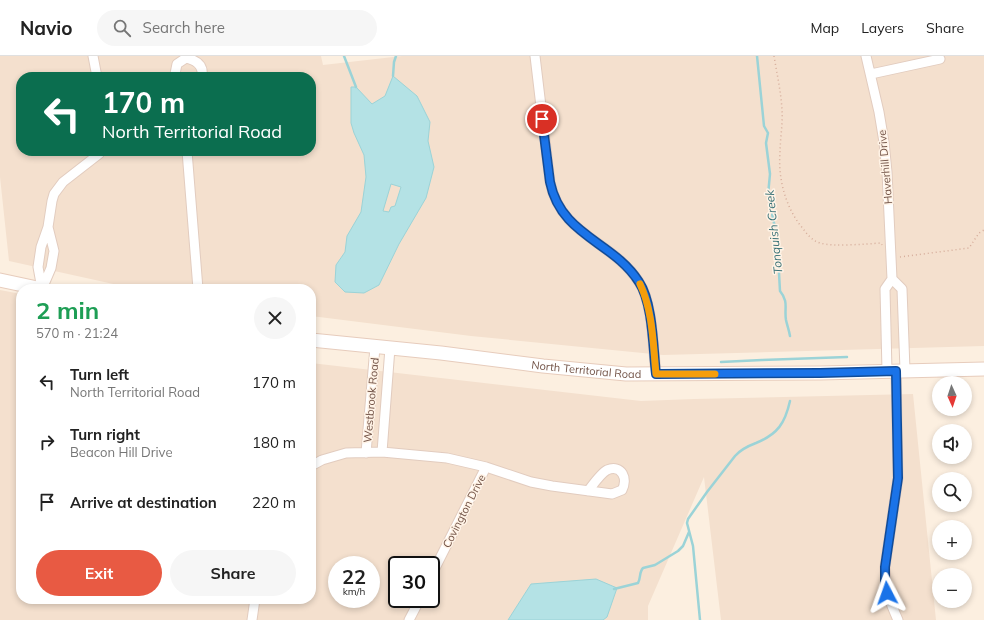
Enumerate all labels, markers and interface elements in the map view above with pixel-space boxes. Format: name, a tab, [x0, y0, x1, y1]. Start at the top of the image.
search box	[97, 10, 377, 46]
text: Navio	[20, 16, 73, 40]
icon: search	[111, 17, 133, 39]
text: Search here	[143, 18, 225, 37]
text: Map	[810, 19, 839, 37]
text: Layers	[861, 19, 904, 37]
text: Share	[926, 19, 964, 37]
text: 170 m	[102, 85, 185, 120]
icon: left	[36, 88, 88, 140]
pin	[525, 102, 559, 136]
icon: arrive	[531, 108, 553, 130]
text: North Territorial Road	[102, 120, 282, 143]
street label: Haverhill Drive	[875, 129, 895, 205]
water label: Tonquish Creek	[762, 188, 785, 275]
text: 2 min	[36, 295, 99, 325]
button: close	[254, 297, 296, 339]
text: 570 m · 21:24	[36, 325, 118, 341]
street label: Westbrook Road	[360, 357, 382, 443]
street label: North Territorial Road	[531, 358, 641, 381]
text: Turn left	[70, 365, 129, 384]
icon: left	[36, 371, 58, 393]
text: 170 m	[252, 373, 296, 392]
north arrow	[932, 376, 972, 416]
map controls	[932, 376, 972, 608]
text: North Territorial Road	[70, 384, 200, 400]
button: sound	[932, 424, 972, 464]
text: Turn right	[70, 425, 140, 444]
icon: right	[36, 431, 58, 453]
text: 180 m	[252, 433, 296, 452]
text: Beacon Hill Drive	[70, 444, 173, 460]
street label: Covington Drive	[439, 472, 489, 550]
button: search	[932, 472, 972, 512]
icon: arrive	[36, 491, 58, 513]
text: Arrive at destination	[70, 493, 217, 512]
text: 220 m	[252, 493, 296, 512]
button: +	[932, 520, 972, 560]
button: Exit	[36, 550, 162, 596]
button: Share	[170, 550, 296, 596]
speed limit sign: 30	[388, 556, 440, 608]
text: 22	[342, 564, 366, 589]
button: −	[932, 568, 972, 608]
position arrow	[866, 572, 908, 614]
text: km/h	[343, 585, 365, 598]

